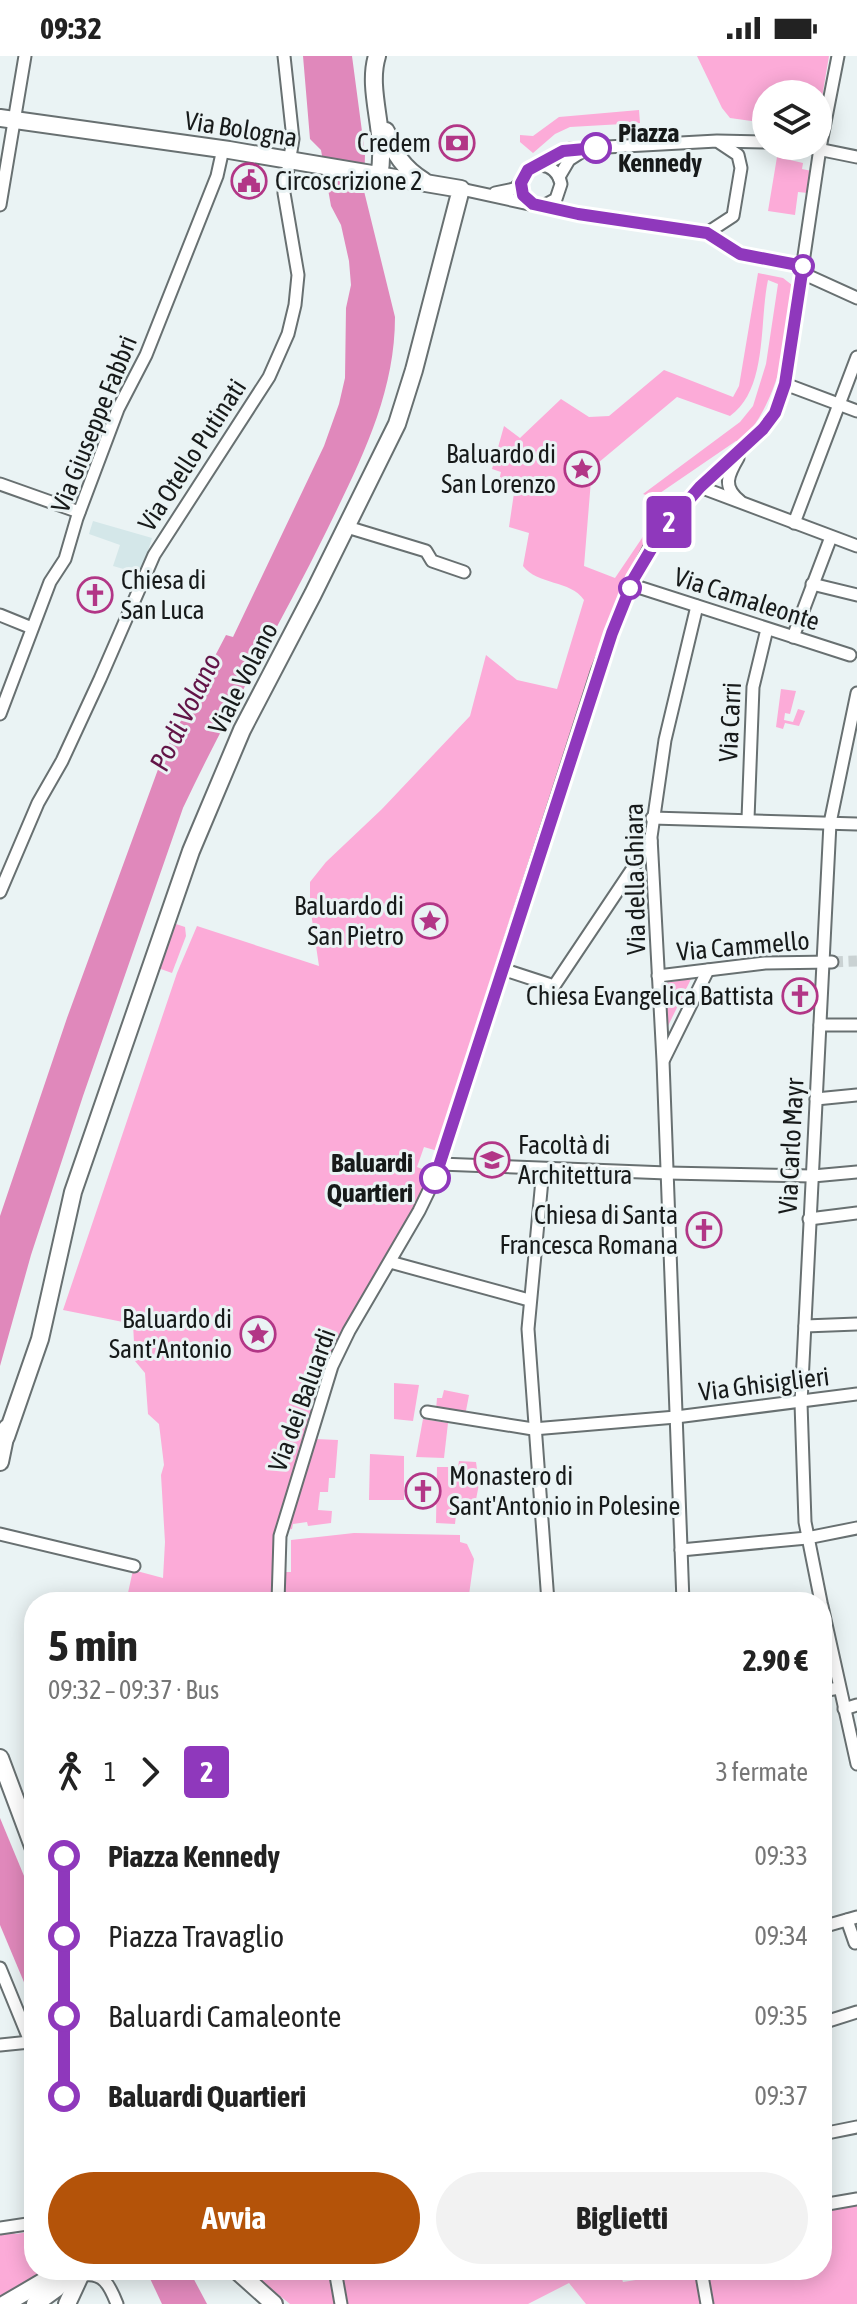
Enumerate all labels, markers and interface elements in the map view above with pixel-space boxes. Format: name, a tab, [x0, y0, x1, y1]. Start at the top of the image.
text: 09:32	[40, 11, 102, 45]
map controls	[752, 80, 832, 160]
button: layers	[752, 80, 832, 160]
street label: Via Bologna	[183, 105, 299, 153]
place label: Piazza Kennedy	[618, 118, 702, 178]
bank icon: Credem	[438, 124, 476, 162]
place label: Credem	[357, 128, 431, 158]
marker: Piazza Kennedy	[581, 133, 611, 163]
public building icon: Circoscrizione 2	[230, 162, 268, 200]
place label: Circoscrizione 2	[275, 166, 422, 196]
unlabelled marker	[792, 255, 814, 277]
street label: Via Giuseppe Fabbri	[45, 331, 143, 517]
street label: Via Otello Putinati	[132, 374, 252, 536]
place label: Baluardo di San Lorenzo	[441, 439, 556, 499]
place icon: Baluardo di San Lorenzo	[563, 450, 601, 488]
line badge: 2	[643, 496, 695, 548]
text: 2	[662, 506, 676, 538]
street label: Via Camaleonte	[670, 561, 824, 637]
place label: Chiesa di San Luca	[121, 565, 206, 625]
church icon: Chiesa di San Luca	[76, 576, 114, 614]
unlabelled marker	[619, 577, 641, 599]
street label: Viale Volano	[202, 617, 284, 739]
water label: Po di Volano	[143, 648, 227, 776]
street label: Via Carri	[713, 682, 747, 762]
street label: Via della Ghiara	[619, 803, 651, 955]
place label: Baluardo di San Pietro	[294, 891, 404, 951]
place icon: Baluardo di San Pietro	[411, 902, 449, 940]
street label: Via Cammello	[675, 925, 811, 967]
church icon: Chiesa Evangelica Battista	[781, 977, 819, 1015]
place label: Chiesa Evangelica Battista	[526, 981, 774, 1011]
street label: Via Carlo Mayr	[772, 1077, 810, 1215]
place label: Facoltà di Architettura	[518, 1130, 632, 1190]
school or university icon: Facoltà di Architettura	[473, 1141, 511, 1179]
place label: Baluardi Quartieri	[327, 1148, 413, 1208]
marker: Baluardi Quartieri	[420, 1163, 450, 1193]
place label: Chiesa di Santa Francesca Romana	[500, 1200, 678, 1260]
church icon: Chiesa di Santa Francesca Romana	[685, 1211, 723, 1249]
place label: Baluardo di Sant'Antonio	[109, 1304, 232, 1364]
place icon: Baluardo di Sant'Antonio	[239, 1315, 277, 1353]
street label: Via dei Baluardi	[262, 1324, 342, 1476]
street label: Via Ghisiglieri	[697, 1361, 831, 1407]
place label: Monastero di Sant'Antonio in Polesine	[449, 1461, 680, 1521]
church icon: Monastero di Sant'Antonio in Polesine	[404, 1472, 442, 1510]
text: 5 min	[48, 1620, 138, 1670]
text: 2.90 €	[743, 1643, 808, 1677]
text: 09:32 – 09:37 · Bus	[48, 1675, 219, 1705]
icon: walk	[48, 1750, 92, 1794]
icon: forward	[128, 1750, 172, 1794]
text: 2	[200, 1756, 213, 1788]
text: 1	[104, 1757, 116, 1787]
text: 3 fermate	[716, 1757, 808, 1787]
text: Piazza Kennedy	[108, 1839, 280, 1873]
text: 09:33	[754, 1841, 808, 1871]
text: Piazza Travaglio	[108, 1919, 284, 1953]
text: 09:34	[754, 1921, 808, 1951]
text: Baluardi Camaleonte	[108, 1999, 341, 2033]
text: 09:35	[754, 2001, 808, 2031]
text: Baluardi Quartieri	[108, 2079, 306, 2113]
text: 09:37	[754, 2081, 808, 2111]
button: Avvia	[48, 2172, 420, 2264]
button: Biglietti	[436, 2172, 808, 2264]

